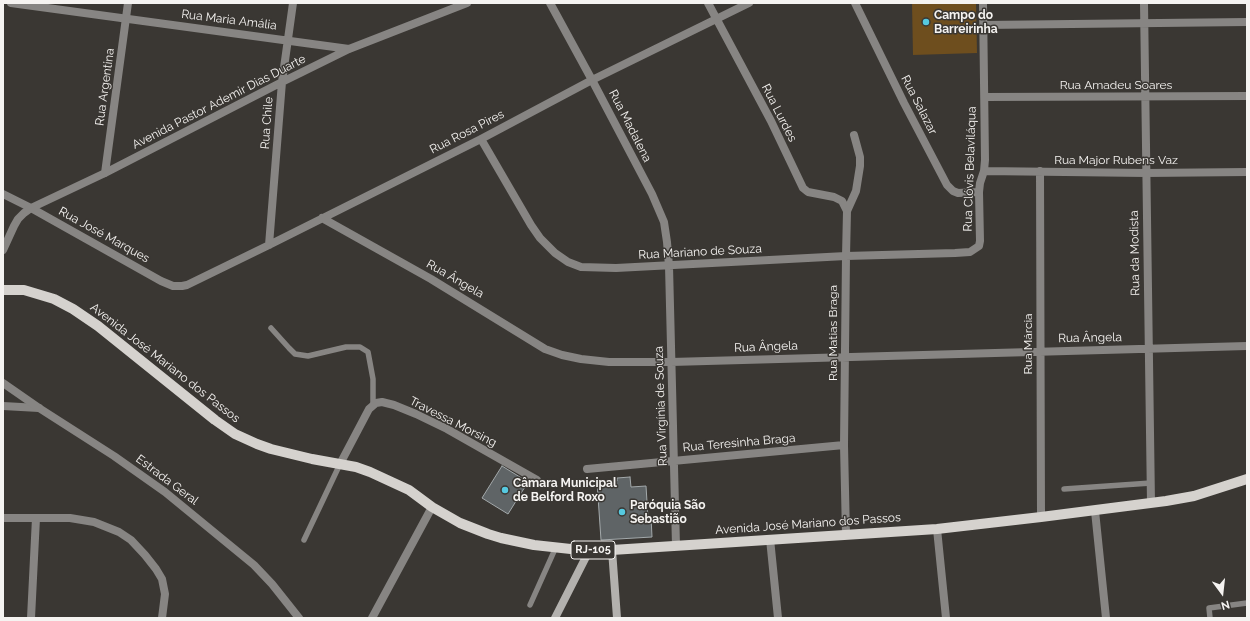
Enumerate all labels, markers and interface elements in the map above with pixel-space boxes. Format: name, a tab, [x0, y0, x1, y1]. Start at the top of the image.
street label: Rua Maria Amália	[180, 7, 278, 33]
place label: Campo do Barreirinha	[934, 8, 998, 36]
marker: Campo do Barreirinha	[921, 17, 931, 27]
street label: Rua Argentina	[92, 47, 118, 127]
street label: Avenida Pastor Ademir Dias Duarte	[130, 52, 308, 152]
street label: Rua Salazar	[898, 73, 940, 137]
street label: Rua Amadeu Soares	[1060, 78, 1172, 92]
street label: Rua Lurdes	[758, 82, 800, 144]
street label: Rua Madalena	[606, 87, 654, 165]
street label: Rua Chile	[258, 96, 276, 150]
street label: Rua Clóvis Belaviláqua	[961, 106, 979, 232]
street label: Rua Rosa Pires	[427, 107, 507, 157]
street label: Rua Major Rubens Vaz	[1054, 153, 1178, 167]
street label: Rua José Marques	[56, 204, 152, 266]
street label: Rua da Modista	[1127, 210, 1143, 296]
street label: Rua Mariano de Souza	[638, 242, 762, 262]
street label: Rua Ângela	[424, 257, 486, 301]
street label: Rua Matias Braga	[826, 285, 840, 381]
street label: Avenida José Mariano dos Passos	[87, 300, 243, 426]
street label: Rua Márcia	[1021, 313, 1035, 375]
street label: Rua Ângela	[1058, 330, 1122, 346]
street label: Rua Ângela	[734, 339, 798, 355]
street label: Rua Virgínia de Souza	[652, 346, 670, 466]
street label: Travessa Morsing	[407, 394, 499, 450]
street label: Rua Teresinha Braga	[682, 431, 796, 455]
street label: Estrada Geral	[133, 452, 201, 508]
place label: Câmara Municipal de Belford Roxo	[513, 476, 617, 504]
marker: Câmara Municipal de Belford Roxo	[500, 485, 510, 495]
place label: Paróquia São Sebastião	[630, 498, 705, 526]
marker: Paróquia São Sebastião	[617, 507, 627, 517]
street label: Avenida José Mariano dos Passos	[715, 510, 901, 538]
road number: RJ-105	[571, 541, 615, 559]
north arrow	[1202, 573, 1242, 613]
text: N	[1219, 598, 1231, 612]

